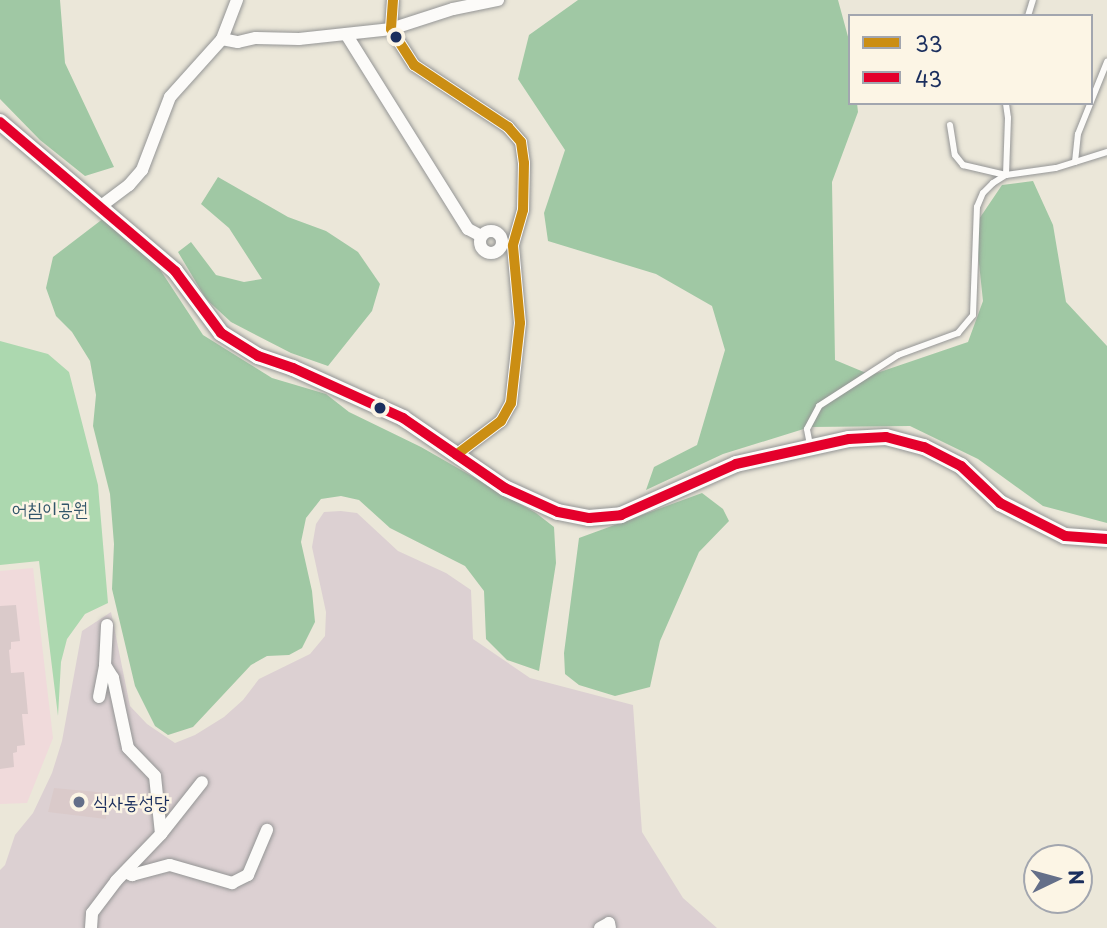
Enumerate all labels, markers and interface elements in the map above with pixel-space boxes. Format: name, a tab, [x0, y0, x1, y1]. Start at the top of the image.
legend	[848, 14, 1093, 105]
text: 33	[915, 27, 943, 59]
unlabelled marker	[389, 30, 403, 44]
text: 43	[915, 62, 942, 94]
unlabelled marker	[373, 401, 387, 415]
park label: 어침이공원	[12, 498, 88, 520]
place label: 식사동성당	[93, 791, 169, 813]
marker: 식사동성당	[71, 794, 87, 810]
north arrow	[1023, 844, 1093, 914]
text: N	[1062, 869, 1092, 886]

